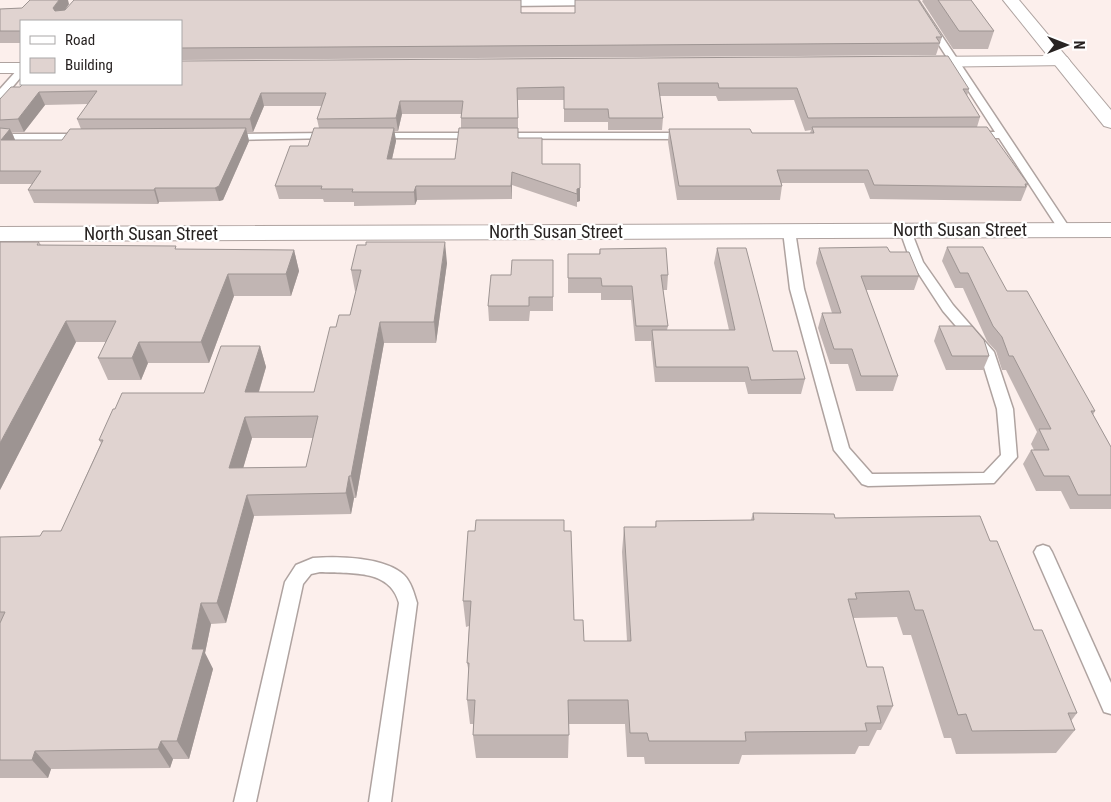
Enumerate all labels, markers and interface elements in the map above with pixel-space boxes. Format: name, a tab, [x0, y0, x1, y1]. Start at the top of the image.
legend	[20, 20, 182, 85]
north arrow	[1041, 20, 1091, 70]
text: Road	[65, 31, 95, 49]
text: N	[1071, 41, 1087, 49]
text: Building	[65, 56, 113, 74]
street label: North Susan Street	[893, 219, 1027, 240]
street label: North Susan Street	[489, 221, 623, 242]
street label: North Susan Street	[84, 223, 218, 244]

